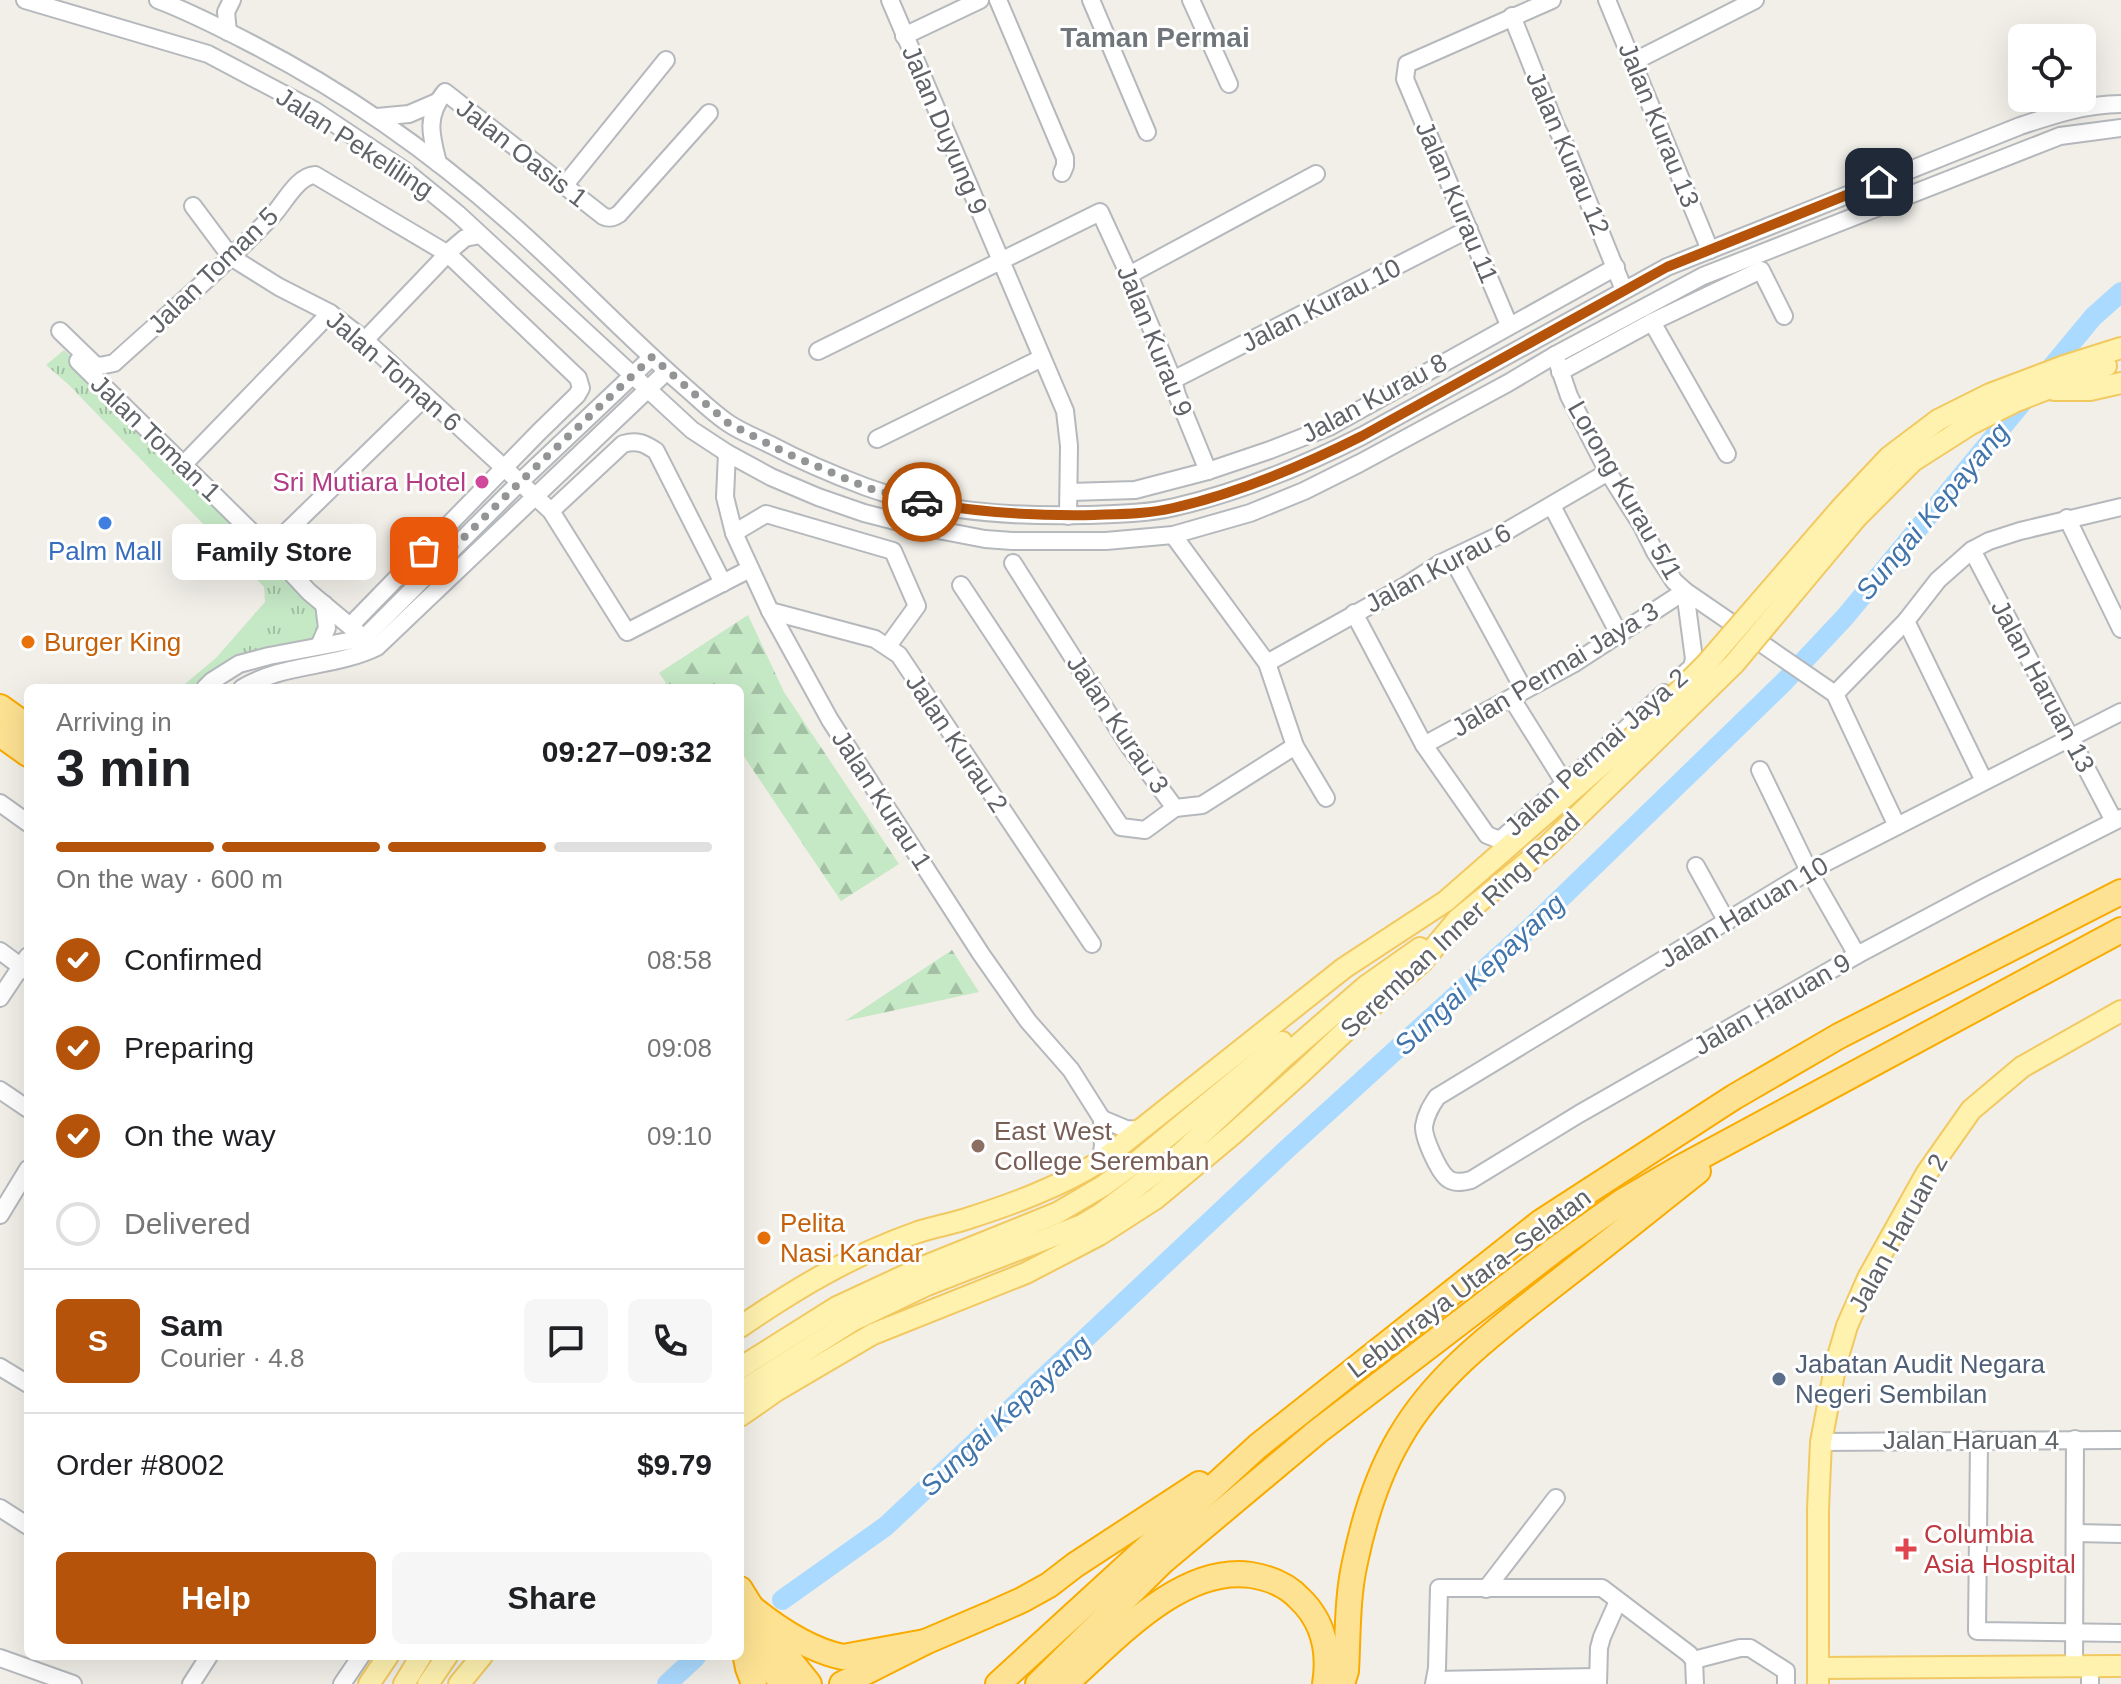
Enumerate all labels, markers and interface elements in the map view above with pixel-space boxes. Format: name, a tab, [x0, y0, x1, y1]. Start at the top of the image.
district label: Taman Permai	[1060, 22, 1250, 53]
map controls	[2008, 24, 2096, 112]
button: locate	[2008, 24, 2096, 112]
street label: Jalan Kurau 13	[1612, 38, 1706, 212]
street label: Jalan Duyung 9	[896, 41, 994, 219]
street label: Jalan Kurau 12	[1520, 67, 1616, 239]
street label: Jalan Pekeliling	[271, 81, 439, 205]
street label: Jalan Oasis 1	[451, 93, 593, 213]
street label: Jalan Kurau 11	[1409, 117, 1505, 287]
pin	[1845, 148, 1913, 216]
icon: home	[1857, 160, 1901, 204]
street label: Jalan Toman 5	[142, 201, 284, 339]
street label: Jalan Kurau 10	[1236, 252, 1406, 358]
street label: Jalan Kurau 9	[1111, 261, 1199, 421]
street label: Jalan Toman 6	[321, 304, 467, 438]
street label: Jalan Kurau 8	[1296, 347, 1452, 449]
street label: Jalan Toman 1	[85, 369, 227, 507]
street label: Lorong Kurau 5/1	[1562, 395, 1688, 585]
water label: Sungai Kepayang	[1849, 416, 2016, 606]
courier	[882, 462, 962, 542]
place label: Sri Mutiara Hotel	[272, 467, 466, 497]
marker: Sri Mutiara Hotel	[473, 473, 491, 491]
icon: car	[900, 480, 944, 524]
marker: Palm Mall	[96, 514, 114, 532]
pin	[390, 517, 458, 585]
street label: Jalan Kurau 6	[1360, 517, 1516, 619]
callout: Family Store	[172, 523, 376, 579]
icon: bag	[402, 529, 446, 573]
place label: Palm Mall	[48, 536, 162, 566]
text: Family Store	[196, 537, 352, 567]
street label: Jalan Permai Jaya 3	[1446, 595, 1664, 743]
street label: Jalan Haruan 13	[1985, 595, 2101, 777]
place label: Burger King	[44, 627, 181, 657]
marker: Burger King	[19, 633, 37, 651]
street label: Jalan Kurau 3	[1061, 649, 1175, 799]
street label: Jalan Permai Jaya 2	[1498, 662, 1694, 842]
street label: Jalan Kurau 2	[900, 668, 1014, 818]
text: Arriving in	[56, 707, 172, 737]
street label: Jalan Kurau 1	[826, 725, 938, 875]
text: 09:27–09:32	[542, 735, 712, 768]
text: 3 min	[56, 739, 192, 797]
street label: Seremban Inner Ring Road	[1334, 806, 1586, 1044]
street label: Jalan Haruan 10	[1654, 850, 1834, 974]
text: On the way · 600 m	[56, 864, 283, 894]
water label: Sungai Kepayang	[1388, 887, 1571, 1061]
icon: check	[56, 938, 100, 982]
text: Confirmed	[124, 943, 262, 976]
text: 08:58	[647, 945, 712, 975]
street label: Jalan Haruan 9	[1688, 947, 1856, 1061]
icon: check	[56, 1026, 100, 1070]
text: Preparing	[124, 1031, 254, 1064]
text: 09:08	[647, 1033, 712, 1063]
icon: check	[56, 1114, 100, 1158]
place label: East West College Seremban	[994, 1116, 1209, 1176]
text: On the way	[124, 1119, 276, 1152]
text: 09:10	[647, 1121, 712, 1151]
marker: East West College Seremban	[969, 1137, 987, 1155]
street label: Jalan Haruan 2	[1842, 1149, 1954, 1317]
street label: Lebuhraya Utara–Selatan	[1342, 1182, 1596, 1384]
text: Delivered	[124, 1207, 251, 1240]
place label: Pelita Nasi Kandar	[780, 1208, 923, 1268]
marker: Pelita Nasi Kandar	[755, 1229, 773, 1247]
button: chat	[524, 1299, 608, 1383]
button: phone	[628, 1299, 712, 1383]
text: Sam	[160, 1309, 223, 1342]
text: S	[88, 1324, 108, 1357]
water label: Sungai Kepayang	[914, 1328, 1097, 1502]
text: Courier · 4.8	[160, 1343, 305, 1373]
place label: Jabatan Audit Negara Negeri Sembilan	[1795, 1349, 2046, 1409]
marker: Jabatan Audit Negara Negeri Sembilan	[1770, 1370, 1788, 1388]
street label: Jalan Haruan 4	[1883, 1425, 2059, 1455]
text: Order #8002	[56, 1448, 224, 1481]
text: $9.79	[637, 1448, 712, 1481]
place label: Columbia Asia Hospital	[1924, 1519, 2076, 1579]
marker: Columbia Asia Hospital	[1895, 1538, 1917, 1560]
button: Help	[56, 1552, 376, 1644]
button: Share	[392, 1552, 712, 1644]

